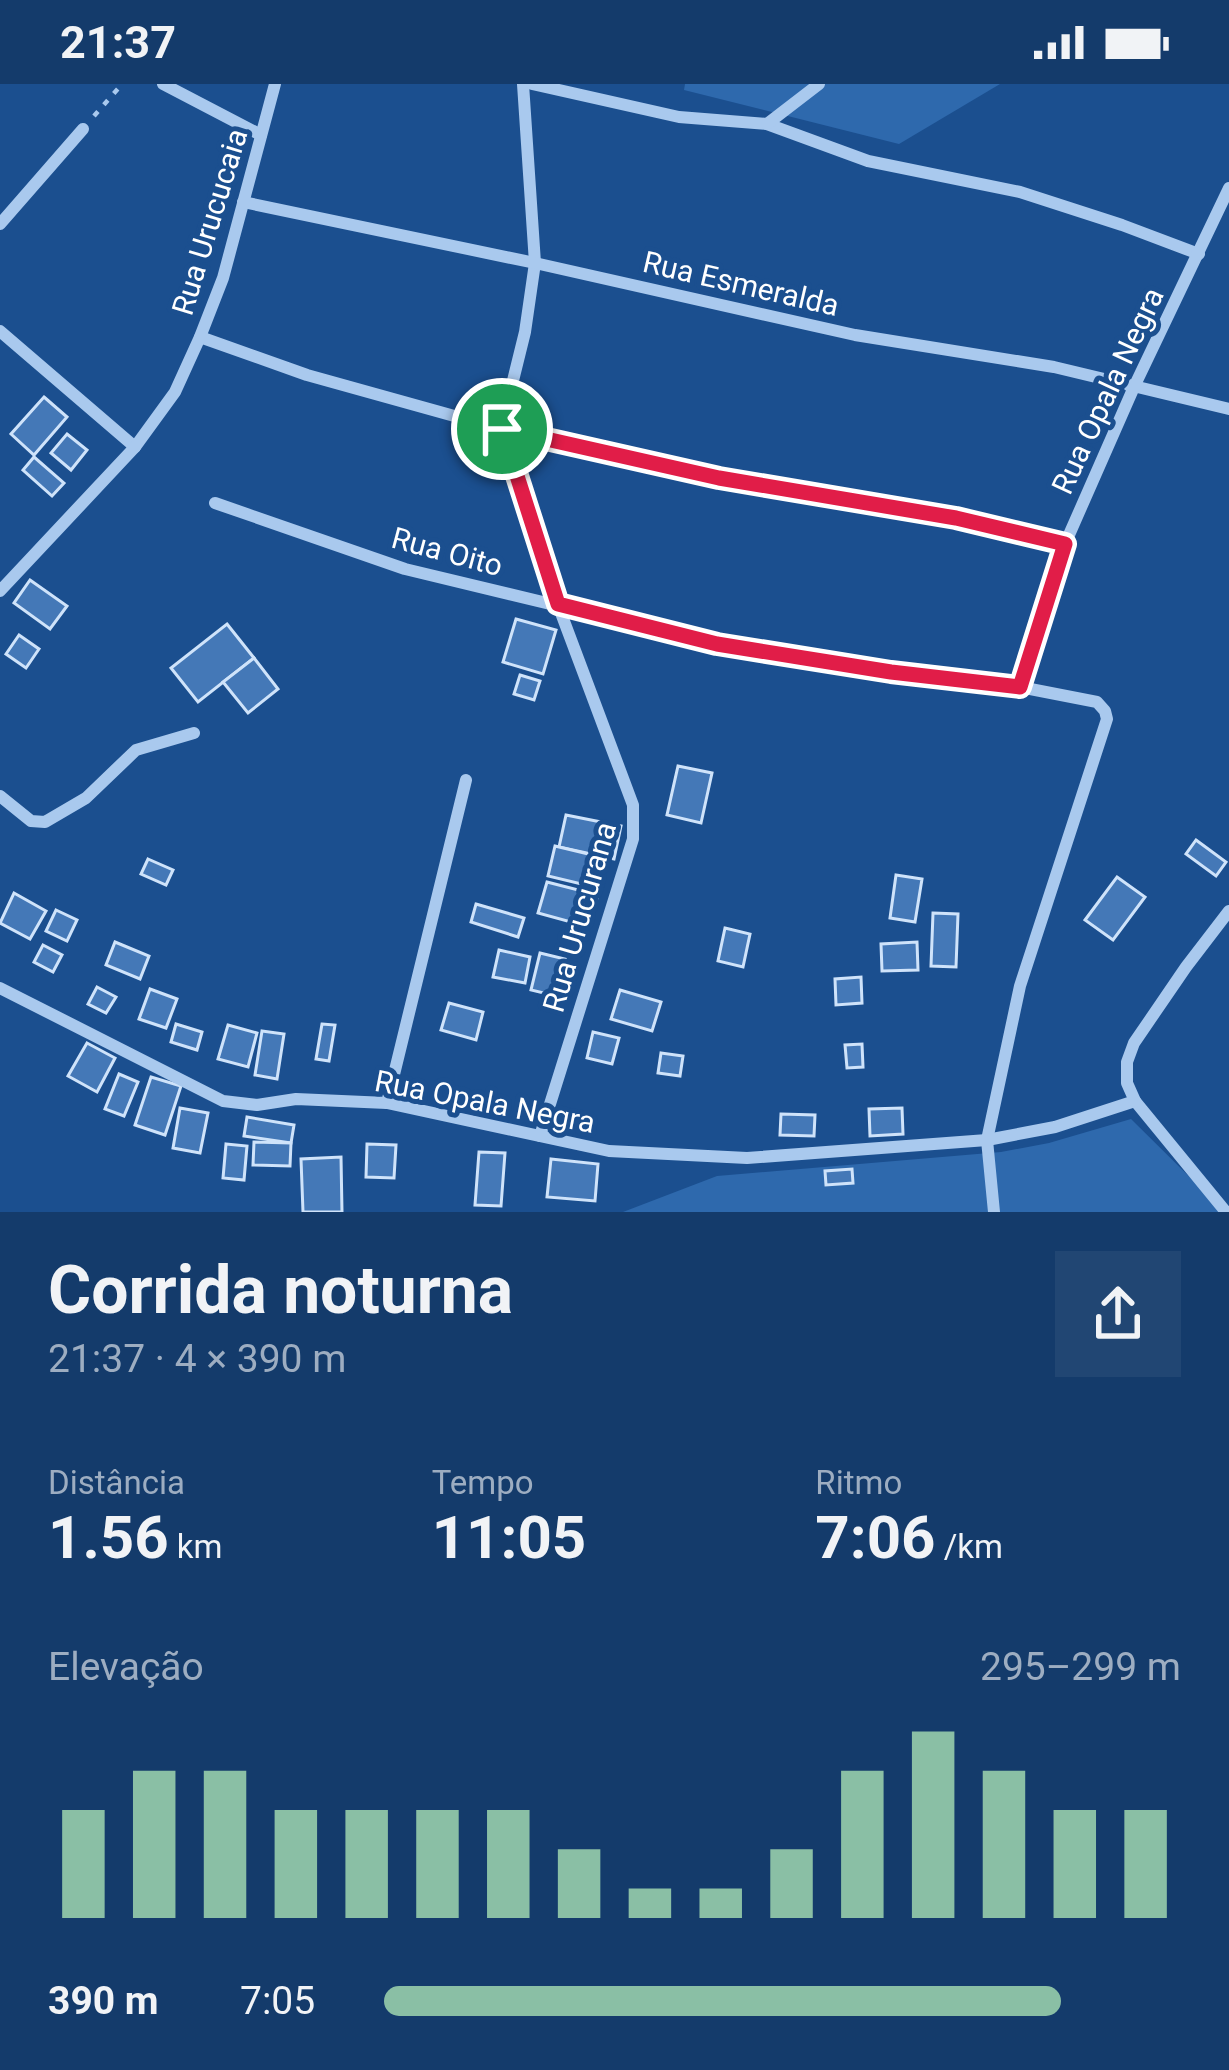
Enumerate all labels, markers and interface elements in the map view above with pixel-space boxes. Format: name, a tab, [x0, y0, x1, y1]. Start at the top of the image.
text: 21:37	[60, 16, 176, 69]
street label: Rua Urucucaia	[165, 125, 254, 319]
street label: Rua Esmeralda	[640, 244, 842, 323]
street label: Rua Opala Negra	[1044, 282, 1171, 500]
pin	[451, 378, 553, 480]
icon: arrive	[469, 396, 535, 462]
street label: Rua Oito	[388, 520, 506, 583]
street label: Rua Urucurana	[536, 818, 623, 1016]
street label: Rua Opala Negra	[372, 1063, 598, 1140]
button: share	[1055, 1251, 1181, 1377]
text: Corrida noturna	[48, 1252, 513, 1329]
text: 21:37 · 4 × 390 m	[48, 1336, 346, 1382]
text: Distância	[48, 1463, 185, 1502]
text: Tempo	[432, 1463, 534, 1502]
text: Ritmo	[815, 1463, 902, 1502]
text: 1.56	[48, 1502, 169, 1573]
text: 11:05	[432, 1502, 586, 1573]
text: 7:06	[815, 1502, 936, 1573]
text: km	[169, 1527, 223, 1566]
text: /km	[936, 1527, 1003, 1566]
text: Elevação	[48, 1644, 204, 1690]
text: 295–299 m	[980, 1644, 1181, 1690]
text: 390 m	[48, 1978, 159, 2024]
text: 7:05	[240, 1978, 315, 2024]

